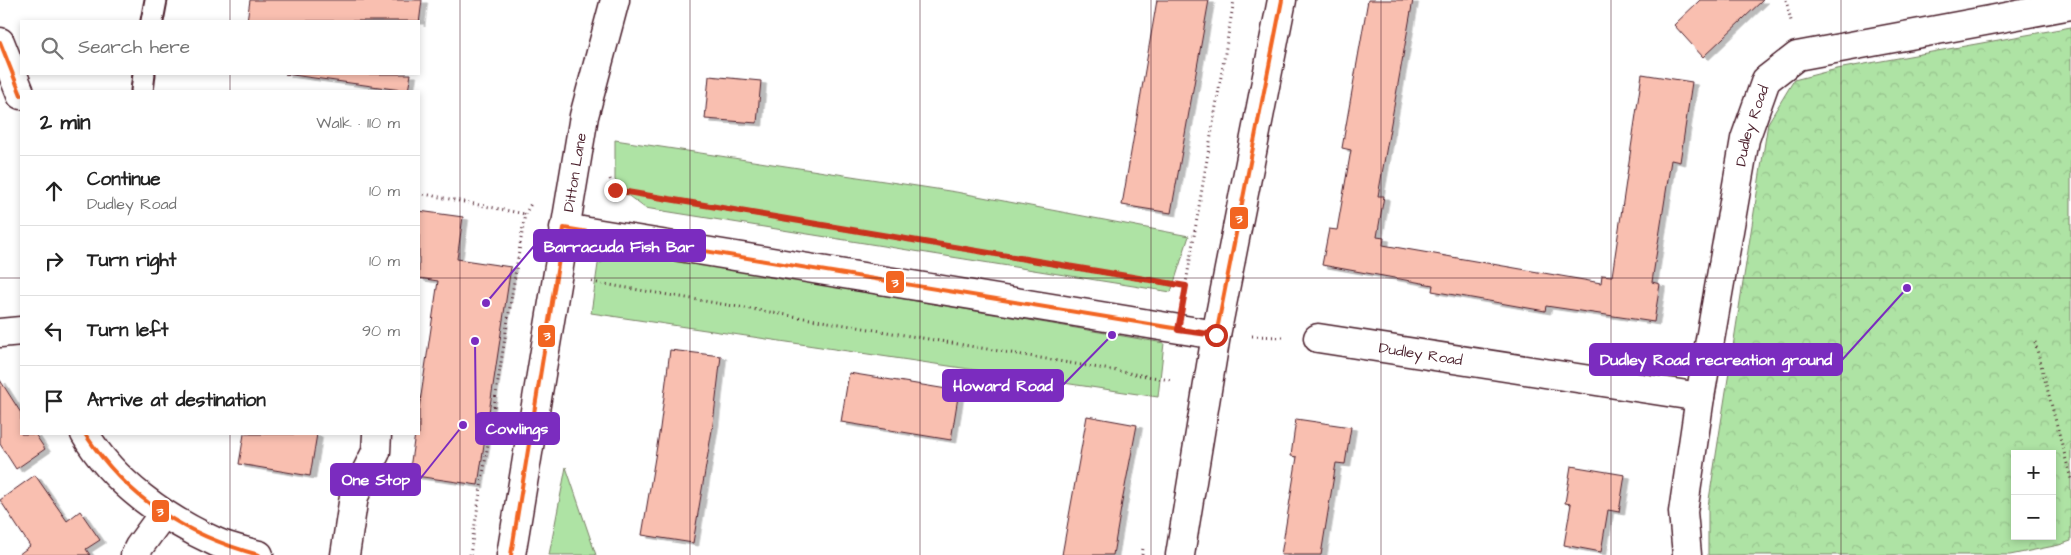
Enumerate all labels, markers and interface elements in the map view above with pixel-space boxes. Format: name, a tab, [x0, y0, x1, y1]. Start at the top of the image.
search box	[20, 20, 420, 75]
icon: search	[38, 34, 66, 62]
text: Search here	[78, 34, 190, 61]
street label: Dudley Road	[1730, 82, 1775, 168]
text: 2 min	[40, 108, 90, 137]
text: Walk · 110 m	[316, 112, 400, 134]
street label: Ditton Lane	[558, 131, 592, 213]
text: Continue	[87, 166, 161, 193]
icon: ahead	[40, 177, 68, 205]
route end	[604, 179, 627, 202]
text: 10 m	[369, 180, 400, 202]
text: Dudley Road	[87, 193, 177, 215]
line badge: 3	[1229, 206, 1249, 230]
text: 3	[1234, 209, 1243, 229]
callout: Barracuda Fish Bar	[534, 230, 705, 261]
text: Barracuda Fish Bar	[544, 236, 694, 258]
icon: right	[40, 247, 68, 275]
text: Turn right	[87, 247, 176, 274]
text: 10 m	[369, 250, 400, 272]
line badge: 3	[885, 270, 905, 294]
text: 3	[890, 273, 899, 293]
icon: left	[40, 317, 68, 345]
text: Turn left	[87, 317, 168, 344]
text: 90 m	[362, 320, 400, 342]
line badge: 3	[537, 324, 556, 348]
route start	[1205, 324, 1228, 347]
text: 3	[542, 326, 551, 346]
street label: Dudley Road	[1377, 338, 1464, 371]
callout: Dudley Road recreation ground	[1590, 344, 1842, 375]
text: Dudley Road recreation ground	[1600, 349, 1833, 373]
callout: Howard Road	[943, 370, 1063, 401]
text: Howard Road	[953, 375, 1054, 397]
icon: arrive	[40, 387, 68, 415]
text: Arrive at destination	[87, 387, 266, 414]
callout: Cowlings	[476, 413, 559, 444]
text: Cowlings	[486, 418, 548, 442]
map controls	[2011, 450, 2056, 540]
button: +	[2011, 450, 2056, 495]
callout: One Stop	[331, 464, 420, 495]
text: One Stop	[342, 469, 410, 491]
button: −	[2011, 495, 2056, 540]
line badge: 3	[151, 499, 170, 523]
text: 3	[155, 502, 164, 522]

